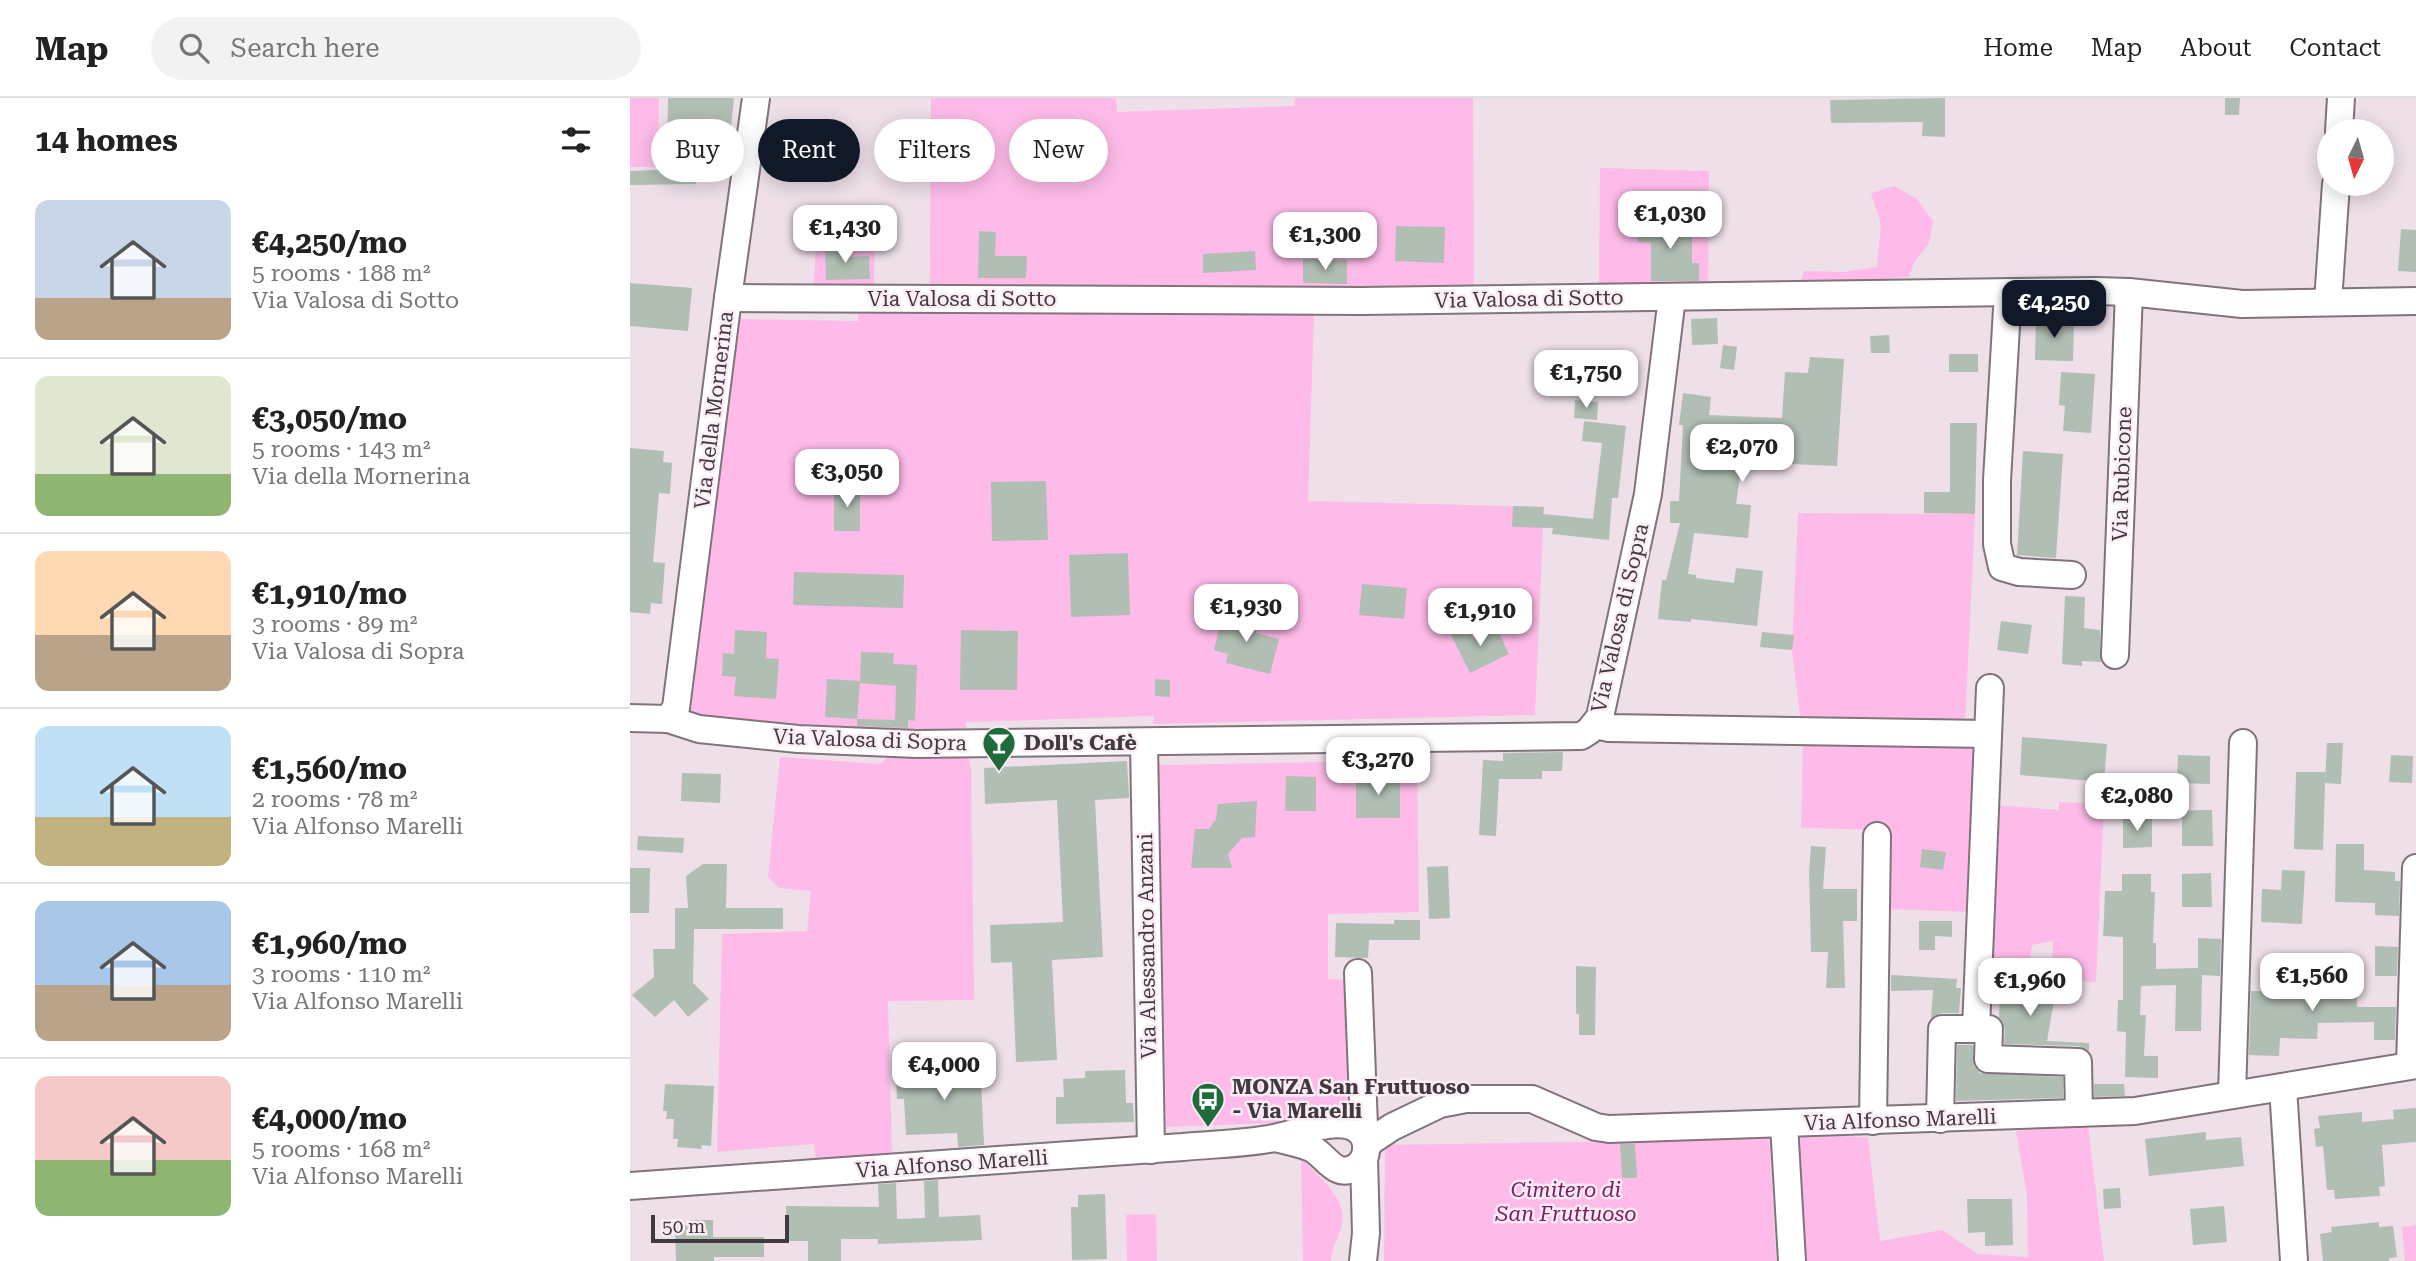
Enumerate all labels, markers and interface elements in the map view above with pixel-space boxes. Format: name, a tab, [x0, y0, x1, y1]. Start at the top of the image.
search box	[151, 17, 641, 80]
text: Map	[35, 29, 109, 68]
icon: search	[175, 29, 213, 67]
text: Search here	[231, 33, 380, 63]
text: Home	[1983, 34, 2053, 62]
text: Map	[2091, 34, 2142, 62]
text: About	[2180, 34, 2251, 62]
text: Contact	[2289, 34, 2381, 62]
chip: Buy	[651, 119, 744, 182]
chip: Rent	[758, 119, 860, 182]
chip: Filters	[874, 119, 995, 182]
chip: New	[1009, 119, 1108, 182]
north arrow	[2317, 119, 2394, 196]
map controls	[2317, 119, 2394, 196]
icon: filters	[557, 121, 595, 159]
text: 14 homes	[35, 123, 178, 158]
pin: €1,030	[1613, 192, 1727, 251]
text: €1,030	[1634, 200, 1706, 227]
pin: €1,430	[788, 206, 902, 265]
pin: €1,300	[1268, 212, 1382, 272]
text: €1,430	[809, 214, 881, 241]
text: €1,300	[1289, 221, 1361, 248]
text: €4,250/mo	[252, 225, 407, 260]
icon: home	[91, 228, 175, 312]
text: 5 rooms · 188 m²	[252, 260, 430, 287]
pin: €4,250	[1997, 280, 2111, 340]
street label: Via Valosa di Sotto	[1434, 285, 1624, 313]
text: Via Valosa di Sotto	[252, 287, 459, 314]
street label: Via Valosa di Sotto	[867, 287, 1057, 311]
text: €4,250	[2018, 289, 2090, 316]
street label: Via della Mornerina	[690, 309, 738, 510]
pin: €1,750	[1529, 350, 1643, 410]
text: €1,750	[1550, 359, 1622, 386]
text: €3,050/mo	[252, 401, 407, 436]
icon: home	[91, 404, 175, 488]
street label: Via Rubicone	[2108, 406, 2136, 542]
pin: €2,070	[1685, 424, 1799, 484]
text: €2,070	[1706, 433, 1778, 460]
text: 5 rooms · 143 m²	[252, 436, 430, 463]
pin: €3,050	[790, 450, 904, 509]
text: €3,050	[811, 458, 883, 485]
text: Via della Mornerina	[252, 463, 470, 490]
street label: Via Valosa di Sopra	[1586, 520, 1654, 715]
text: €1,910/mo	[252, 576, 407, 611]
icon: home	[91, 579, 175, 663]
pin: €1,930	[1189, 584, 1303, 644]
pin: €1,910	[1423, 588, 1537, 648]
text: €1,930	[1210, 593, 1282, 620]
text: €1,910	[1444, 597, 1516, 624]
text: 3 rooms · 89 m²	[252, 611, 418, 638]
text: Via Valosa di Sopra	[252, 638, 465, 665]
bar icon: Doll's Cafè	[980, 724, 1018, 773]
street label: Via Valosa di Sopra	[773, 725, 968, 755]
place label: Doll's Cafè	[1024, 731, 1137, 755]
pin: €3,270	[1321, 738, 1435, 797]
text: €3,270	[1342, 746, 1414, 773]
text: €1,560/mo	[252, 751, 407, 786]
icon: home	[91, 754, 175, 838]
pin: €2,080	[2080, 774, 2194, 833]
text: €2,080	[2101, 782, 2173, 809]
text: 2 rooms · 78 m²	[252, 786, 418, 813]
text: Via Alfonso Marelli	[252, 813, 463, 840]
street label: Via Alessandro Anzani	[1133, 833, 1161, 1059]
text: €1,960/mo	[252, 926, 407, 961]
icon: home	[91, 929, 175, 1013]
pin: €1,560	[2255, 954, 2369, 1013]
pin: €1,960	[1973, 958, 2087, 1018]
text: 3 rooms · 110 m²	[252, 961, 430, 988]
text: €1,560	[2276, 962, 2348, 989]
text: €1,960	[1994, 967, 2066, 994]
text: Via Alfonso Marelli	[252, 988, 463, 1015]
pin: €4,000	[887, 1042, 1001, 1102]
text: €4,000	[908, 1051, 980, 1078]
place label: MONZA San Fruttuoso - Via Marelli	[1232, 1075, 1470, 1123]
bus stop icon: MONZA San Fruttuoso - Via Marelli	[1189, 1080, 1227, 1129]
text: €4,000/mo	[252, 1101, 407, 1136]
icon: home	[91, 1104, 175, 1188]
street label: Via Alfonso Marelli	[1803, 1105, 1997, 1135]
text: 5 rooms · 168 m²	[252, 1136, 430, 1163]
street label: Via Alfonso Marelli	[855, 1145, 1049, 1183]
text: Via Alfonso Marelli	[252, 1163, 463, 1190]
park label: Cimitero di San Fruttuoso	[1495, 1178, 1636, 1226]
scale bar	[651, 1212, 789, 1244]
text: 50 m	[662, 1215, 705, 1238]

